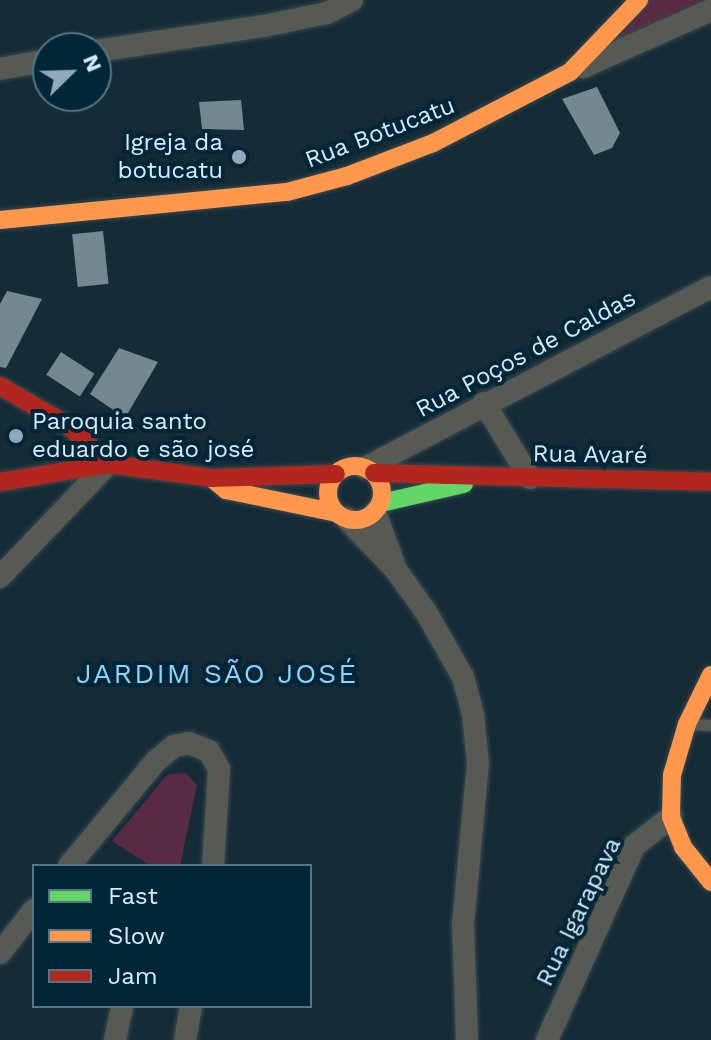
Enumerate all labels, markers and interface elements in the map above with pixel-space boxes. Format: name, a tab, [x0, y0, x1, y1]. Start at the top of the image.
north arrow	[32, 32, 112, 112]
text: N	[78, 51, 107, 76]
street label: Rua Botucatu	[301, 91, 459, 175]
place label: Igreja da botucatu	[117, 129, 223, 185]
marker: Igreja da botucatu	[230, 148, 248, 166]
street label: Rua Poços de Caldas	[411, 284, 641, 424]
place label: Paroquia santo eduardo e são josé	[32, 408, 254, 464]
marker: Paroquia santo eduardo e são josé	[7, 427, 25, 445]
street label: Rua Avaré	[532, 440, 648, 470]
district label: JARDIM SÃO JOSÉ	[76, 657, 358, 691]
street label: Rua Igarapava	[530, 833, 628, 991]
legend	[32, 864, 312, 1008]
text: Fast	[108, 882, 158, 910]
text: Slow	[108, 922, 165, 950]
text: Jam	[108, 962, 158, 990]

